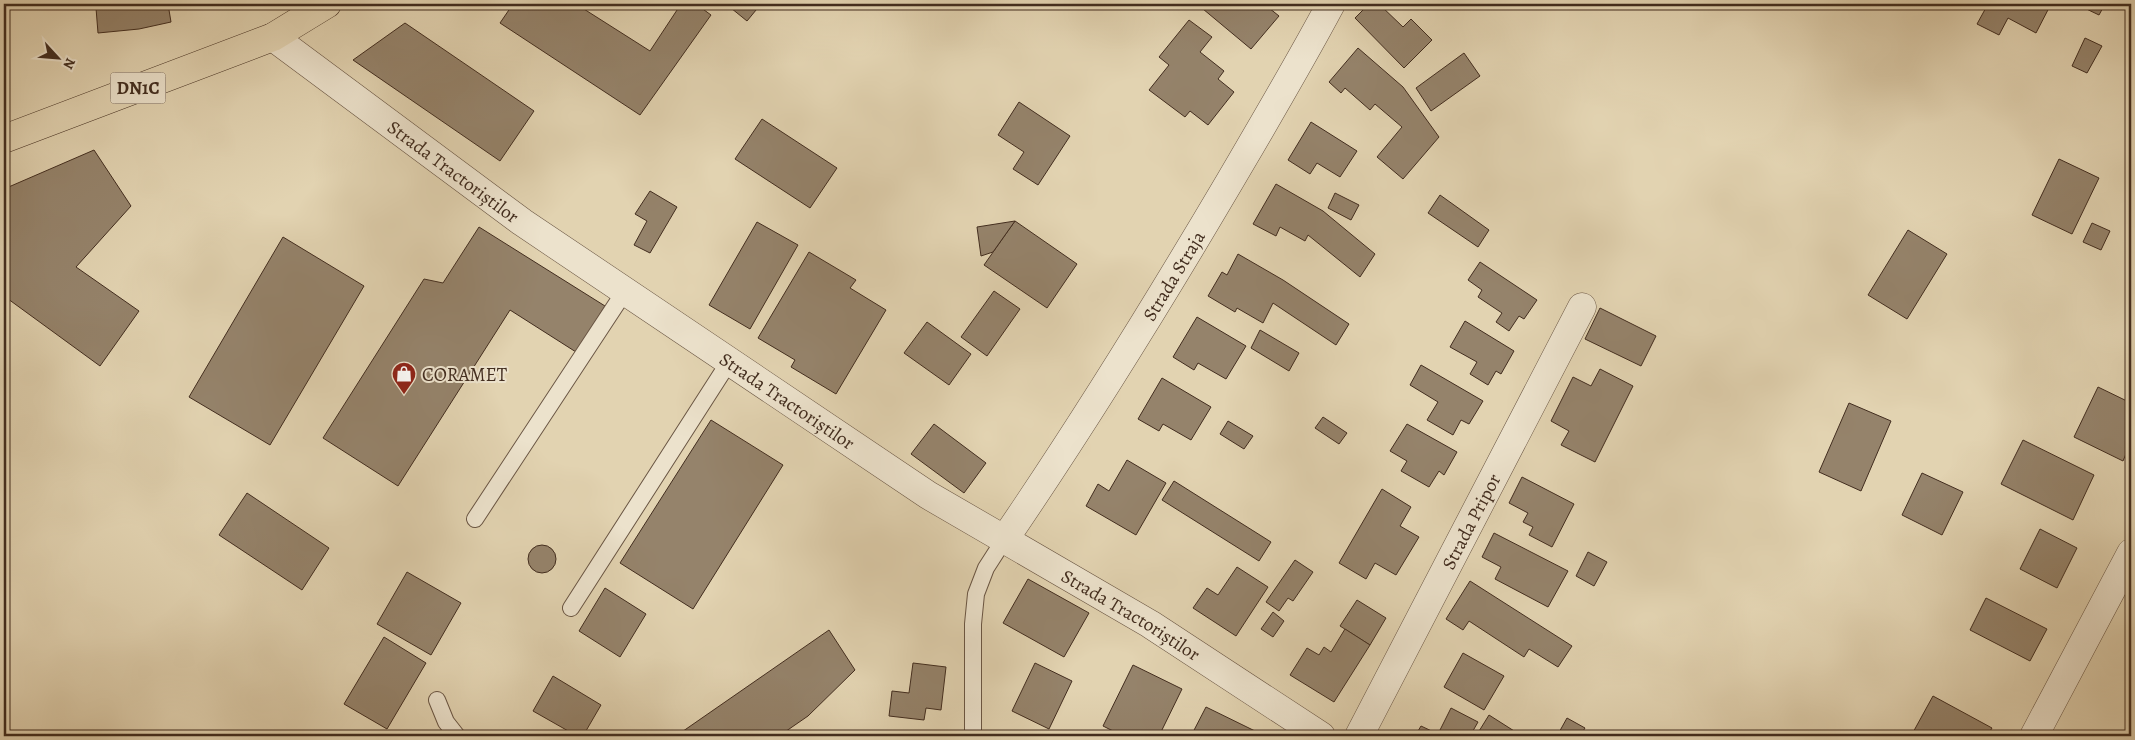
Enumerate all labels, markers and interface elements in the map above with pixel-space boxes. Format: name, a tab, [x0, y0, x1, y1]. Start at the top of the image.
north arrow	[32, 32, 82, 82]
text: N	[58, 55, 80, 72]
road number: DN1C	[110, 73, 166, 104]
street label: Strada Tractoriștilor	[382, 114, 524, 230]
street label: Strada Straja	[1137, 226, 1212, 326]
street label: Strada Tractoriștilor	[714, 346, 860, 456]
shop icon: CORAMET	[391, 361, 417, 395]
place label: CORAMET	[422, 362, 508, 388]
street label: Strada Pripor	[1436, 469, 1507, 574]
street label: Strada Tractoriștilor	[1056, 563, 1205, 667]

